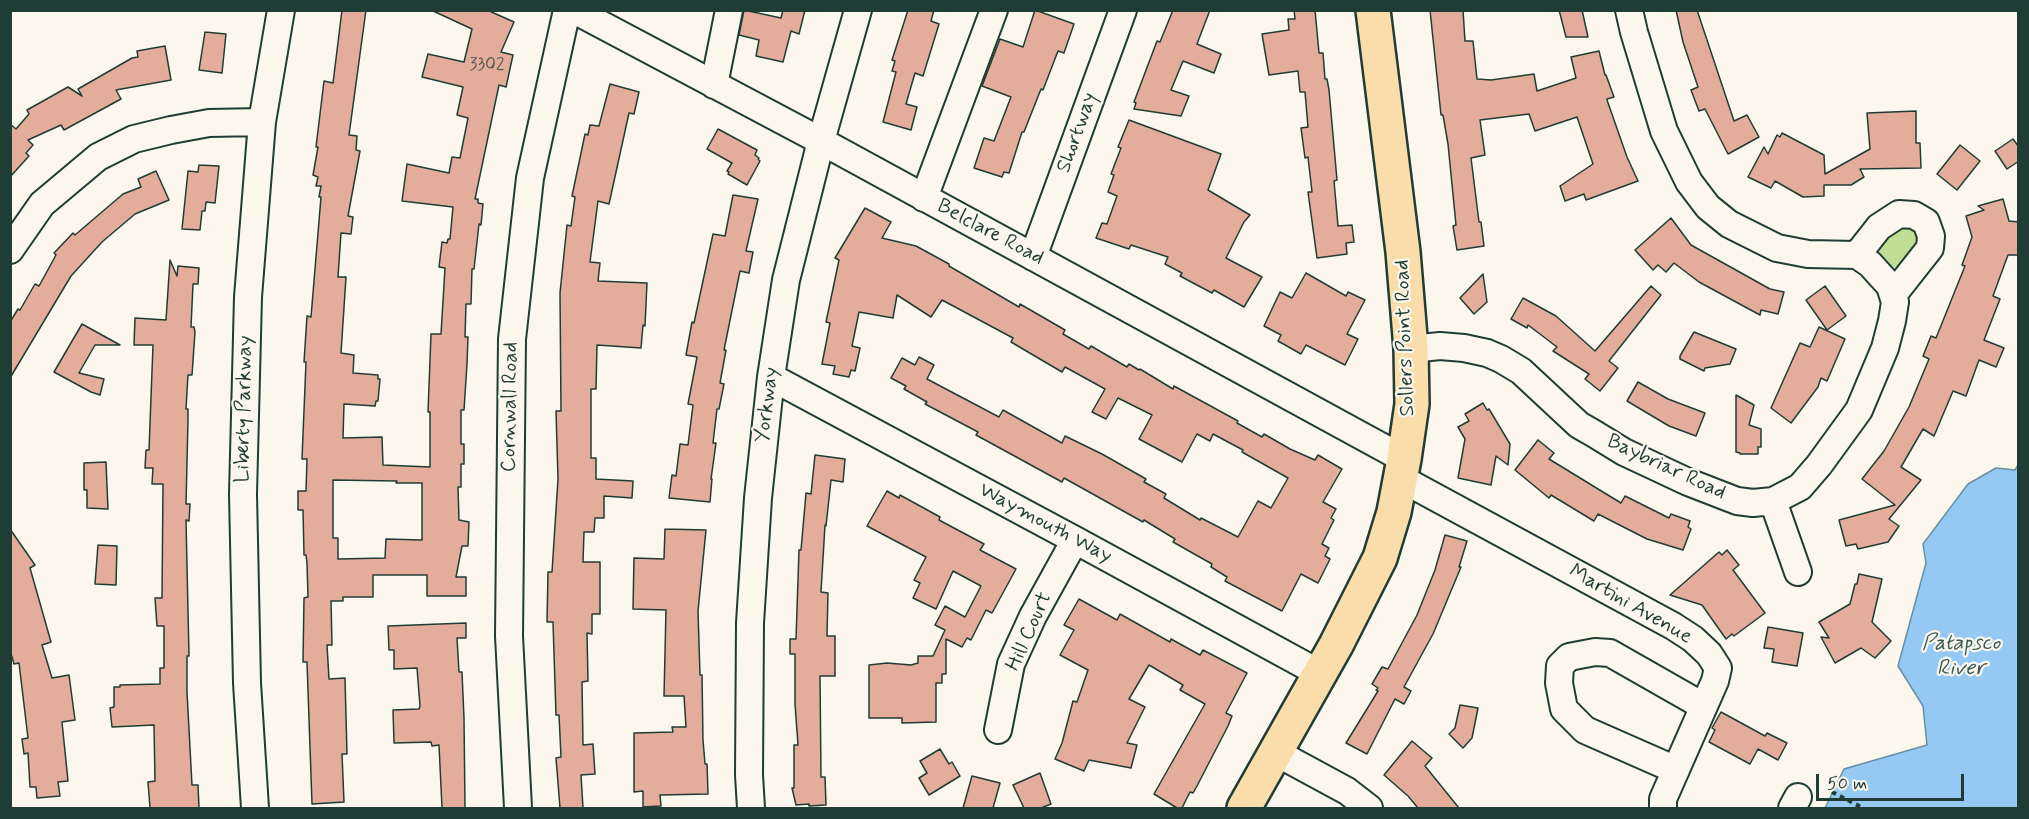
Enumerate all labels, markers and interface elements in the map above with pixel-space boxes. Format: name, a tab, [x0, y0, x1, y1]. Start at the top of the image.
house number: 3302	[469, 54, 505, 76]
street label: Shortway	[1052, 90, 1104, 176]
street label: Belclare Road	[932, 194, 1048, 272]
street label: Sollers Point Road	[1391, 259, 1421, 417]
street label: Liberty Parkway	[231, 335, 259, 483]
street label: Cornwall Road	[497, 342, 525, 472]
street label: Yorkway	[751, 366, 785, 444]
street label: Baybriar Road	[1603, 429, 1729, 507]
street label: Waymouth Way	[974, 478, 1116, 570]
street label: Martini Avenue	[1564, 560, 1696, 650]
street label: Hill Court	[1001, 589, 1059, 675]
water label: Patapsco River	[1922, 631, 2000, 682]
scale bar	[1819, 762, 1968, 800]
text: 50 m	[1827, 772, 1867, 796]

